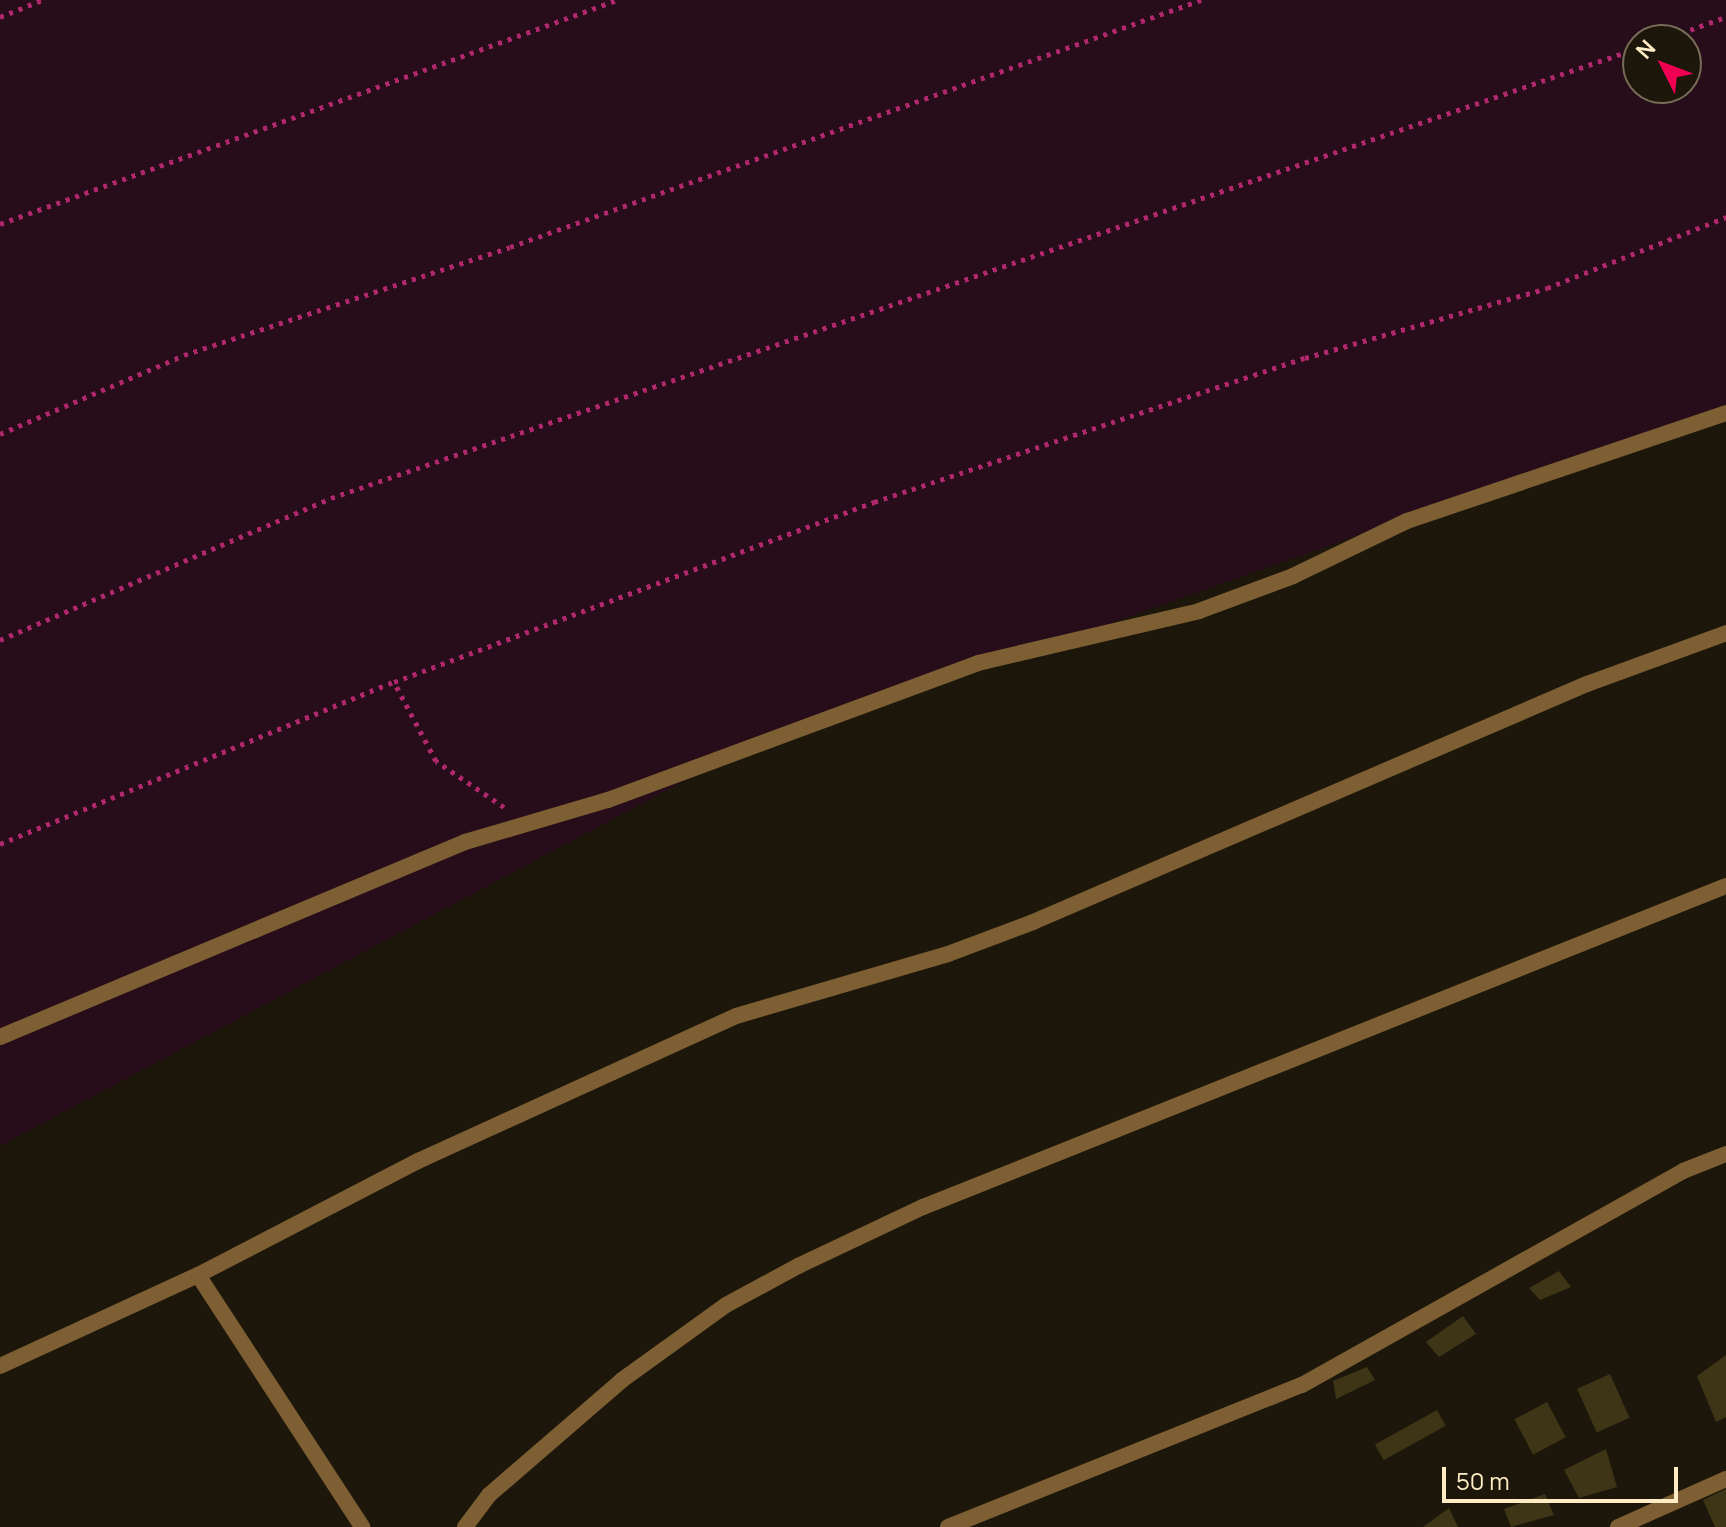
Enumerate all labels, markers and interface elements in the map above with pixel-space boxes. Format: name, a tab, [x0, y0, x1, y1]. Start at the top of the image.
north arrow	[1622, 24, 1702, 104]
text: N	[1629, 33, 1662, 65]
scale bar	[1446, 1451, 1682, 1501]
text: 50 m	[1456, 1464, 1510, 1497]

